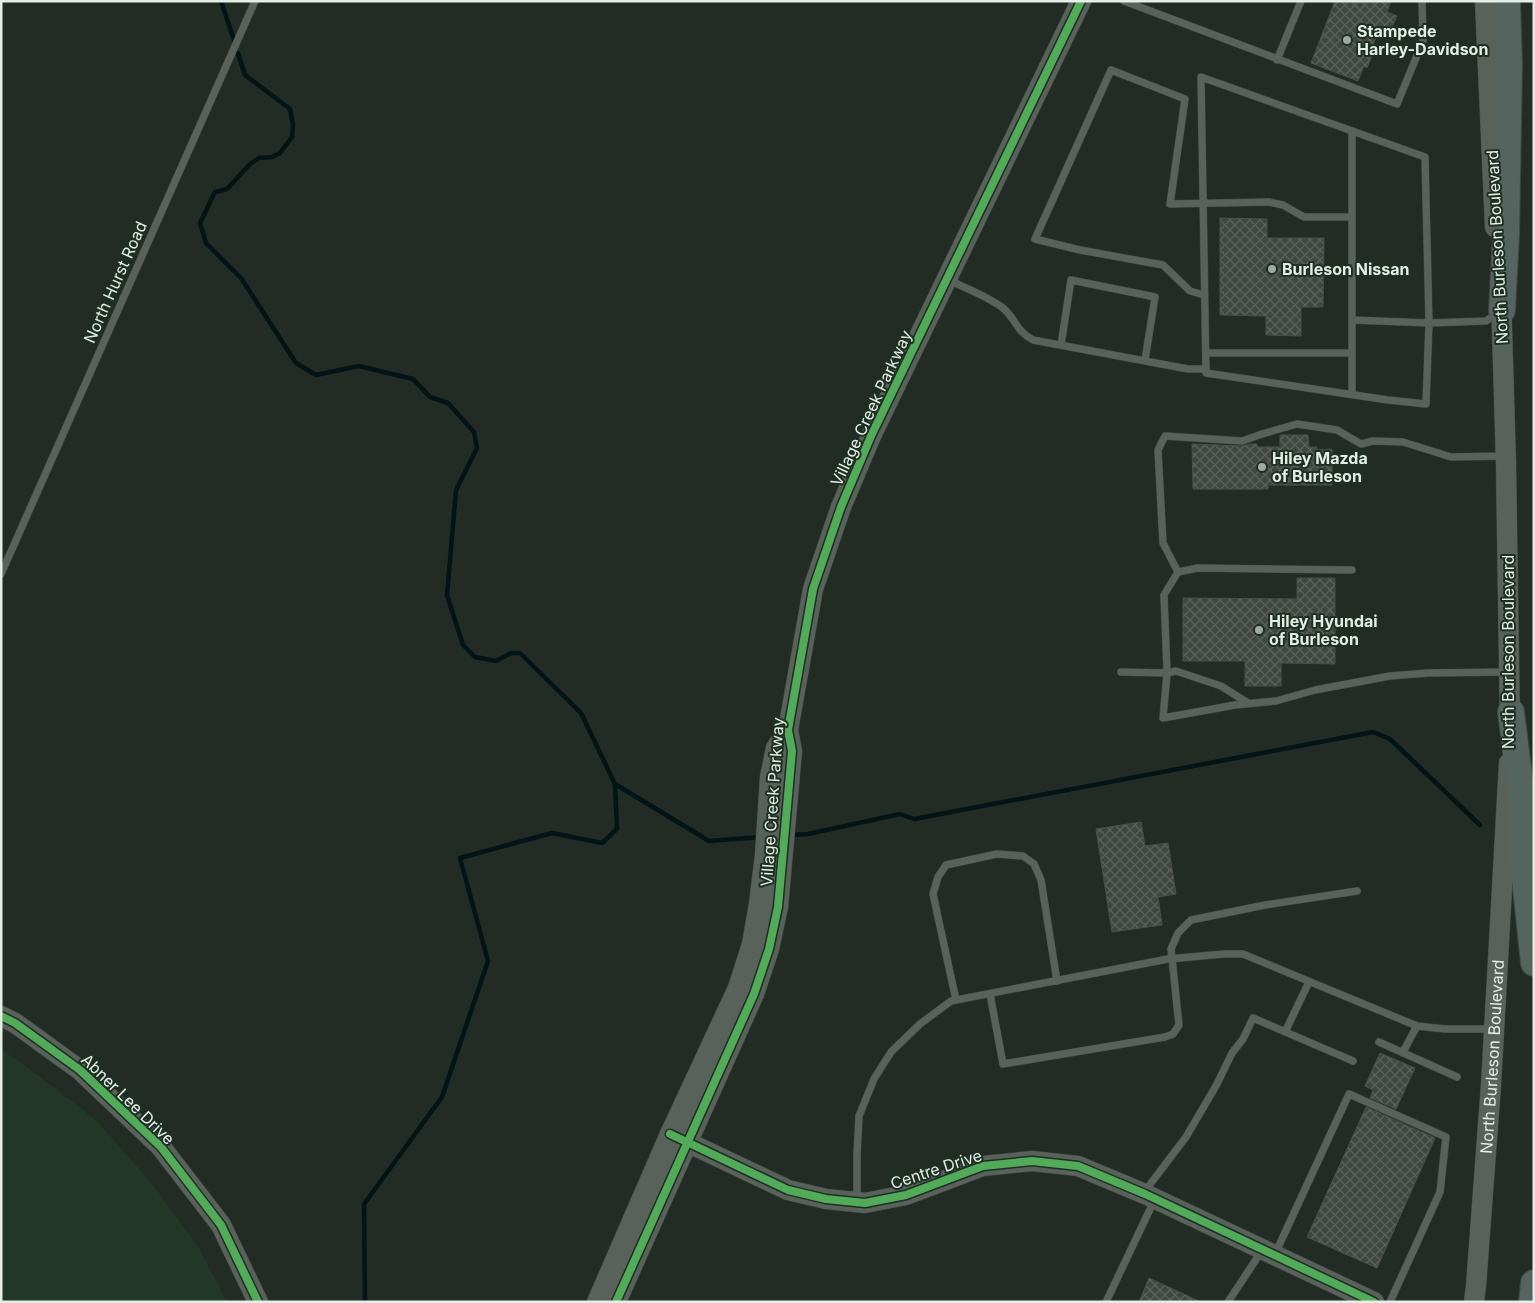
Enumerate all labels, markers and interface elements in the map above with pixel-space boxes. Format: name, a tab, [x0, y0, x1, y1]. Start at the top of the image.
place label: Stampede Harley-Davidson	[1357, 21, 1488, 59]
marker: Stampede Harley-Davidson	[1341, 34, 1353, 46]
street label: North Burleson Boulevard	[1482, 149, 1512, 345]
street label: North Hurst Road	[79, 218, 151, 346]
place label: Burleson Nissan	[1282, 259, 1409, 279]
marker: Burleson Nissan	[1266, 263, 1278, 275]
street label: Village Creek Parkway	[826, 327, 916, 489]
place label: Hiley Mazda of Burleson	[1272, 448, 1368, 486]
marker: Hiley Mazda of Burleson	[1256, 461, 1268, 473]
street label: North Burleson Boulevard	[1498, 555, 1518, 749]
place label: Hiley Hyundai of Burleson	[1269, 611, 1378, 649]
marker: Hiley Hyundai of Burleson	[1253, 624, 1265, 636]
street label: Village Creek Parkway	[756, 717, 788, 887]
street label: North Burleson Boulevard	[1476, 959, 1508, 1154]
street label: Abner Lee Drive	[77, 1049, 179, 1149]
street label: Centre Drive	[888, 1145, 984, 1193]

